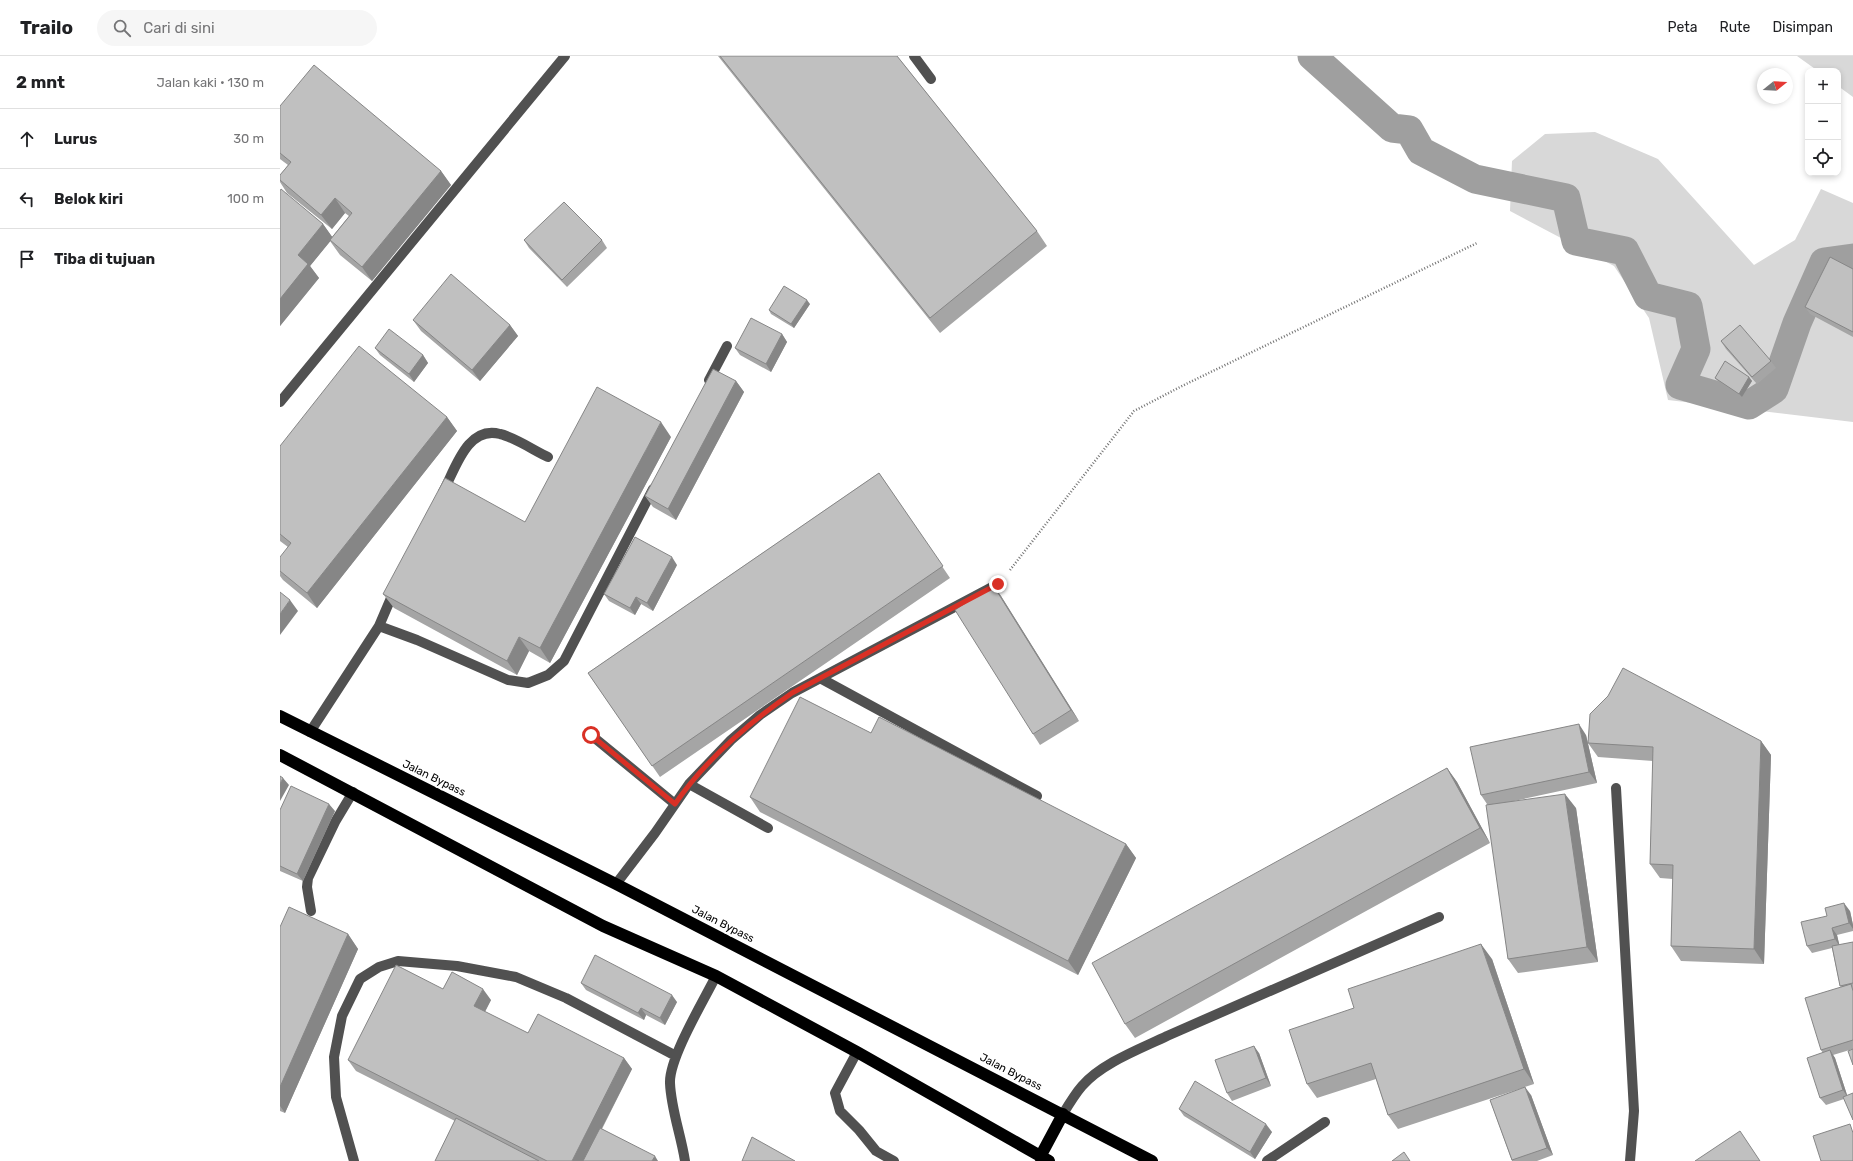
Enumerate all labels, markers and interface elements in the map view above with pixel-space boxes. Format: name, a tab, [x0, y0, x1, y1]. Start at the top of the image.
search box	[97, 10, 377, 46]
text: Trailo	[20, 16, 73, 39]
icon: search	[111, 17, 133, 39]
text: Cari di sini	[143, 19, 215, 37]
text: Peta	[1668, 19, 1698, 36]
text: Rute	[1720, 19, 1750, 36]
text: Disimpan	[1772, 19, 1833, 36]
north arrow	[1757, 68, 1793, 104]
map controls	[1805, 68, 1841, 176]
button: +	[1805, 68, 1841, 104]
text: 2 mnt	[16, 72, 65, 92]
text: Jalan kaki · 130 m	[157, 75, 264, 90]
button: −	[1805, 104, 1841, 140]
icon: ahead	[16, 128, 38, 150]
text: Lurus	[54, 130, 97, 148]
text: 30 m	[233, 131, 264, 146]
button: locate	[1805, 140, 1841, 176]
icon: left	[16, 188, 38, 210]
text: Belok kiri	[54, 190, 123, 208]
text: 100 m	[227, 191, 264, 206]
icon: arrive	[16, 248, 38, 270]
text: Tiba di tujuan	[54, 250, 155, 268]
route end	[989, 575, 1007, 593]
route start	[582, 726, 600, 744]
street label: Jalan Bypass	[400, 757, 468, 799]
street label: Jalan Bypass	[690, 903, 757, 945]
street label: Jalan Bypass	[978, 1051, 1045, 1093]

